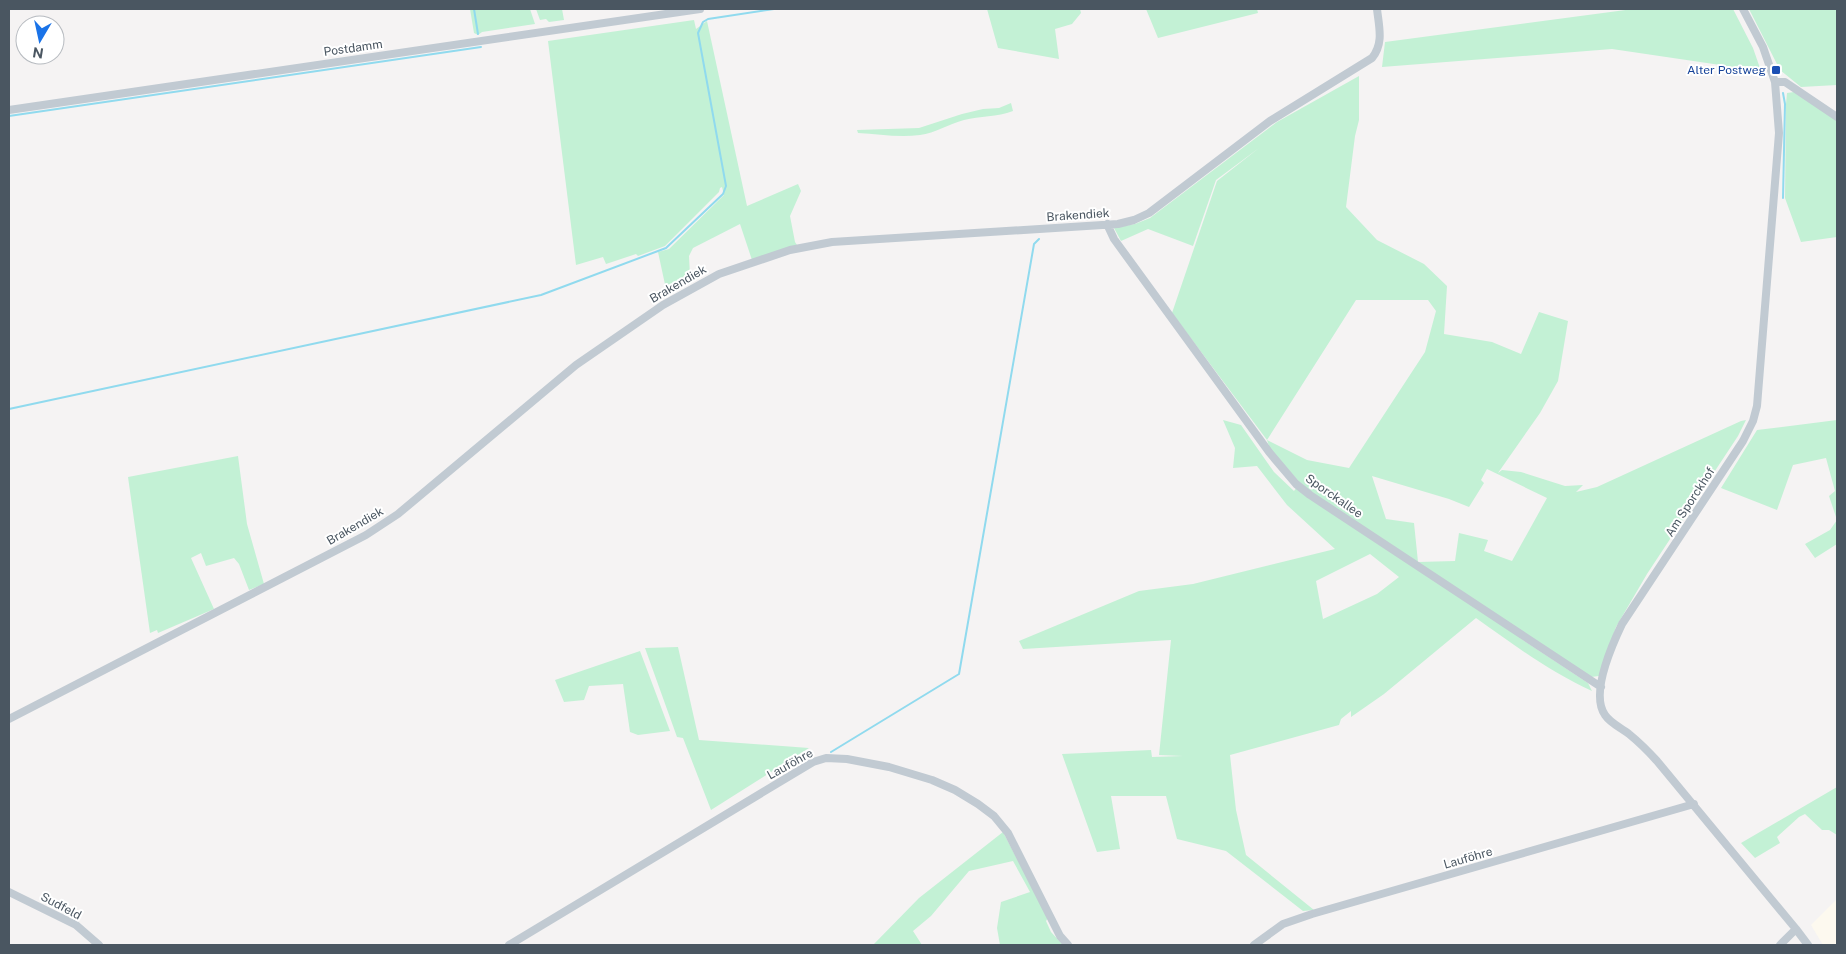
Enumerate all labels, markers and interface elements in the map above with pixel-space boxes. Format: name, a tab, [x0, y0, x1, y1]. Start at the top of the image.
north arrow	[15, 15, 65, 65]
street label: Postdamm	[323, 37, 383, 59]
text: N	[31, 44, 45, 62]
place label: Alter Postweg	[1687, 63, 1766, 77]
marker: Alter Postweg	[1770, 64, 1782, 76]
street label: Brakendiek	[1046, 206, 1110, 224]
street label: Brakendiek	[647, 262, 709, 306]
street label: Am Sporckhof	[1662, 465, 1718, 539]
street label: Sporckallee	[1303, 471, 1365, 521]
street label: Brakendiek	[324, 504, 386, 548]
street label: Lauföhre	[765, 746, 815, 782]
street label: Lauföhre	[1442, 844, 1494, 872]
street label: Sudfeld	[38, 889, 84, 923]

